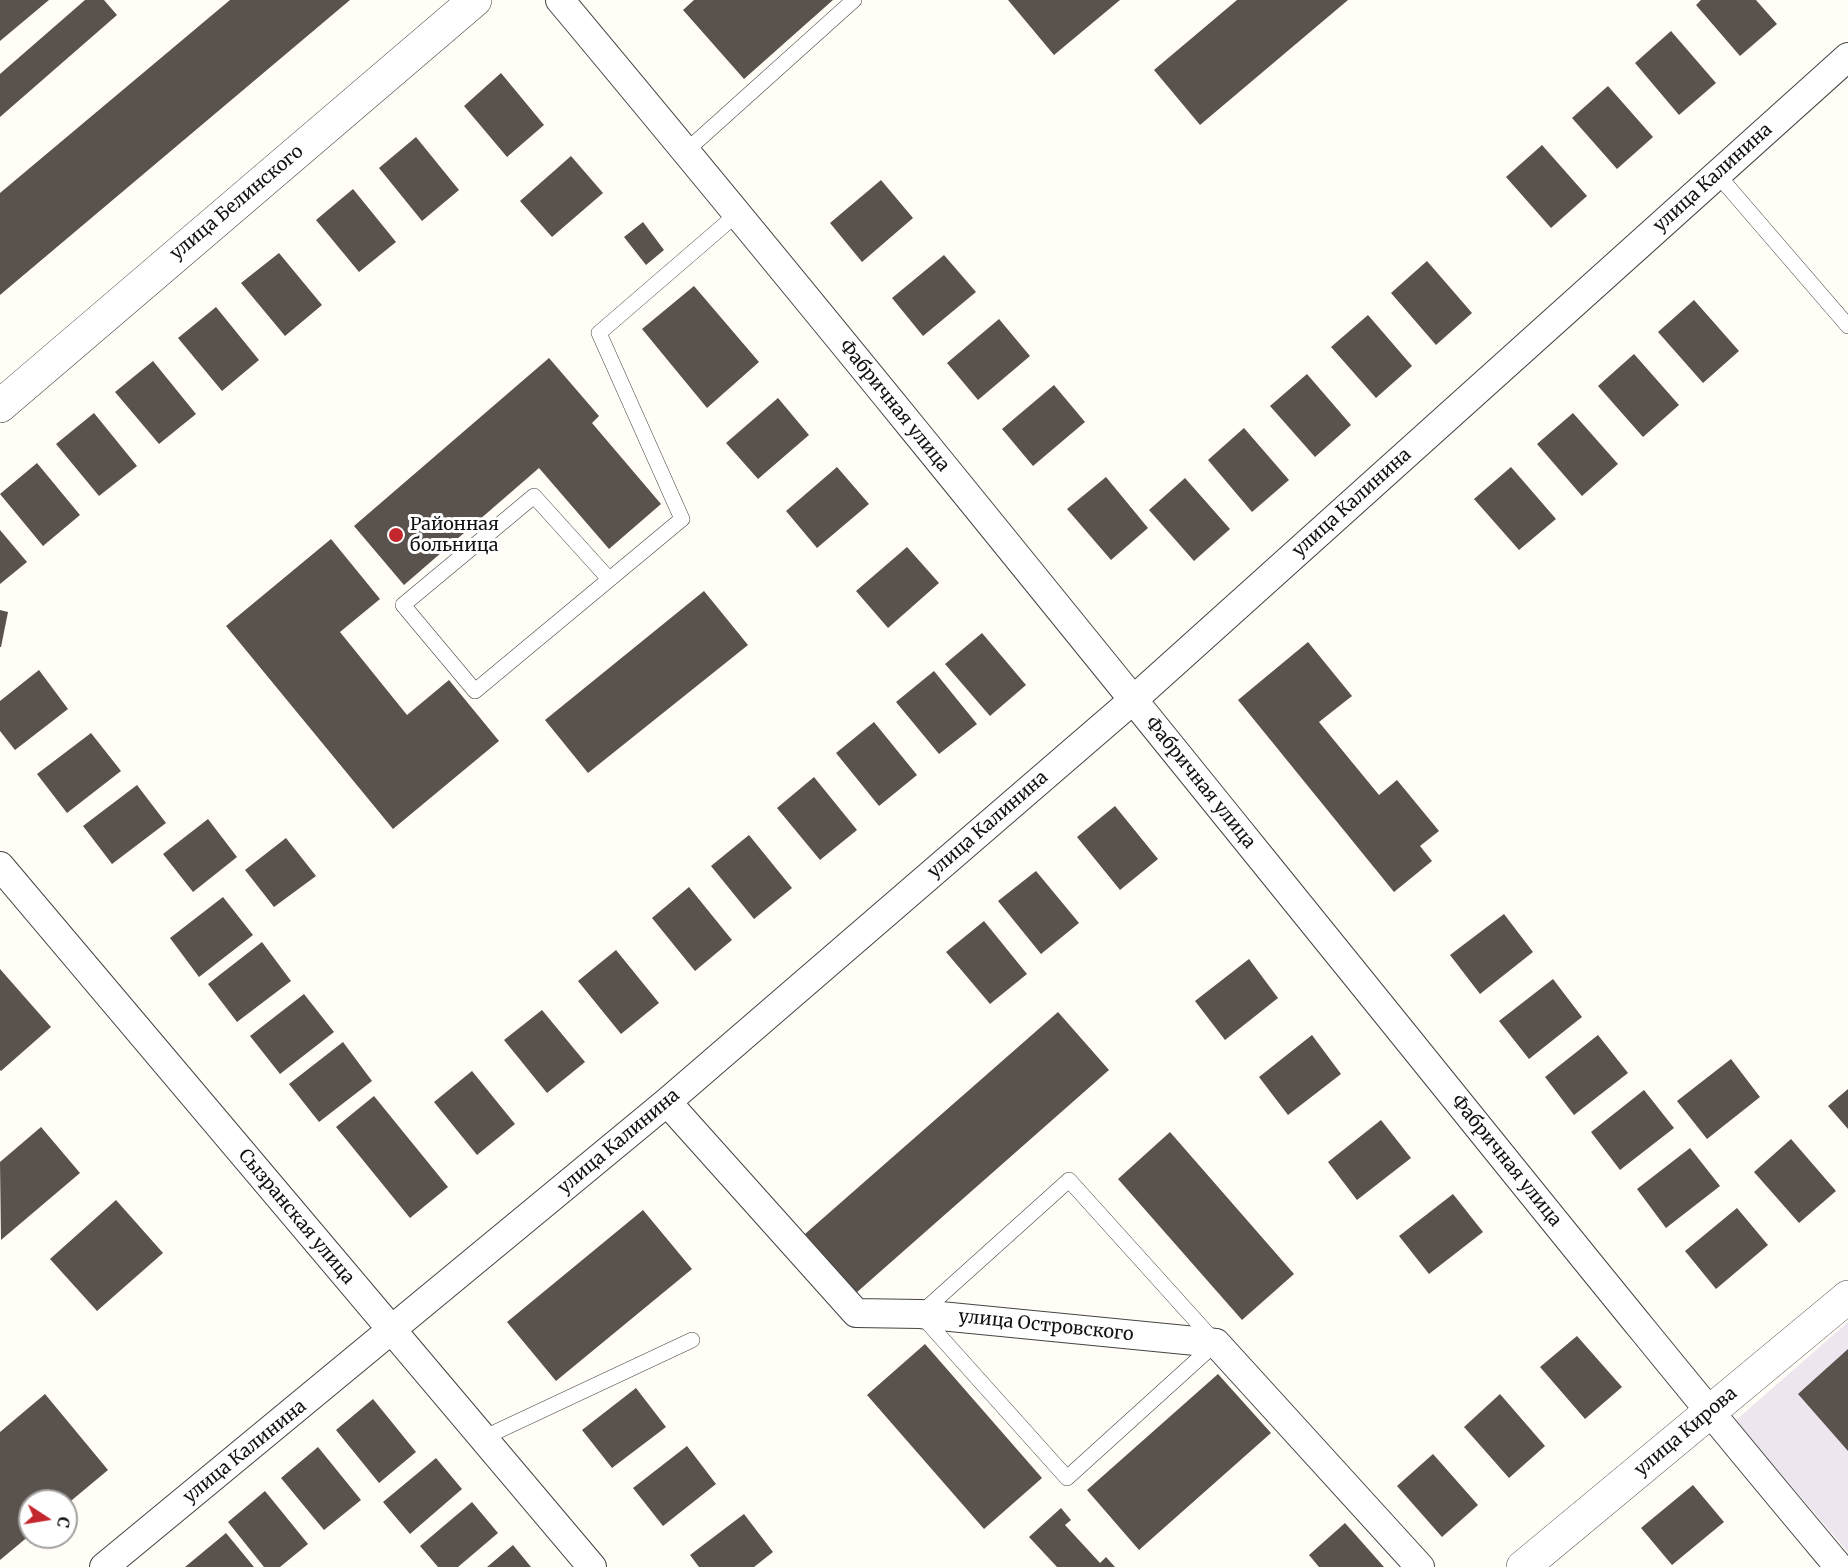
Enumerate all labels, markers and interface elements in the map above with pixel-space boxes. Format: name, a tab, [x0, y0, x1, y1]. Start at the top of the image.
street label: улица Калинина	[1649, 119, 1777, 237]
street label: улица Белинского	[166, 141, 308, 265]
street label: Фабричная улица	[834, 336, 954, 476]
street label: улица Калинина	[1288, 444, 1416, 562]
place label: Районная больница	[410, 514, 499, 556]
marker: Районная больница	[387, 526, 405, 544]
street label: Фабричная улица	[1140, 713, 1260, 853]
street label: улица Калинина	[924, 767, 1052, 883]
street label: улица Калинина	[554, 1085, 684, 1199]
street label: Фабричная улица	[1446, 1091, 1566, 1231]
street label: Сызранская улица	[233, 1145, 359, 1289]
street label: улица Островского	[957, 1306, 1135, 1346]
street label: улица Кирова	[1630, 1383, 1742, 1481]
street label: улица Калинина	[179, 1396, 311, 1508]
north arrow	[18, 1489, 78, 1549]
text: С	[53, 1515, 75, 1530]

